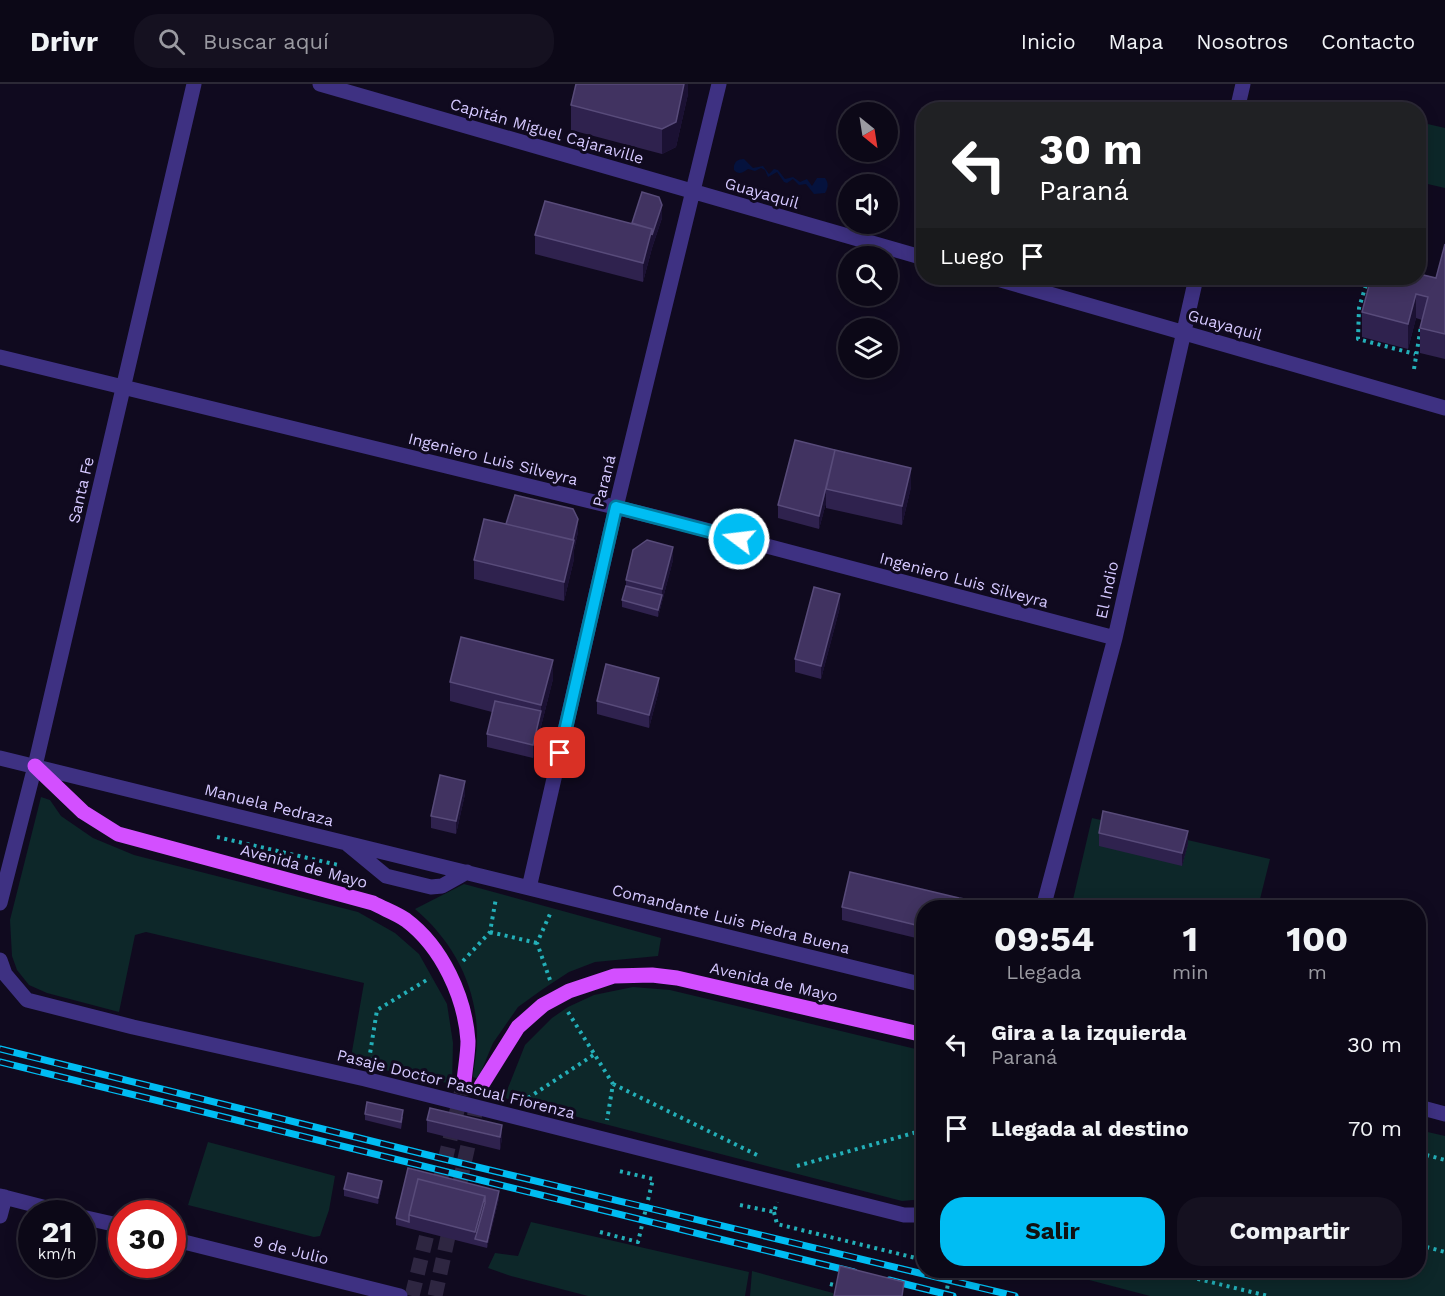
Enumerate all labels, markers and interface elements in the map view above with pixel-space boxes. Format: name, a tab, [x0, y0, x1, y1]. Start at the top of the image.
search box	[134, 14, 554, 68]
text: Drivr	[30, 25, 98, 58]
icon: search	[155, 25, 188, 58]
text: Buscar aquí	[203, 29, 329, 54]
text: Inicio	[1021, 29, 1076, 54]
text: Mapa	[1109, 29, 1163, 54]
text: Nosotros	[1196, 29, 1288, 54]
text: Contacto	[1321, 29, 1415, 54]
street label: Capitán Miguel Cajaraville	[448, 94, 646, 168]
north arrow	[838, 102, 898, 162]
map controls	[838, 102, 898, 378]
text: 30 m	[1039, 125, 1143, 174]
icon: left	[940, 126, 1018, 204]
street label: Guayaquil	[723, 173, 801, 213]
button: sound	[838, 174, 898, 234]
text: Paraná	[1039, 175, 1129, 207]
icon: arrive	[1016, 240, 1049, 273]
text: Luego	[940, 244, 1004, 269]
button: search	[838, 246, 898, 306]
street label: Guayaquil	[1186, 305, 1264, 345]
button: layers	[838, 318, 898, 378]
street label: Ingeniero Luis Silveyra	[406, 429, 580, 489]
street label: Paraná	[588, 453, 620, 509]
street label: Santa Fe	[64, 455, 98, 525]
position arrow	[707, 507, 771, 571]
street label: Ingeniero Luis Silveyra	[877, 548, 1051, 612]
street label: El Indio	[1092, 559, 1122, 621]
pin	[534, 727, 585, 778]
icon: arrive	[543, 736, 576, 769]
street label: Manuela Pedraza	[202, 780, 336, 830]
street label: Avenida de Mayo	[238, 840, 370, 892]
street label: Comandante Luis Piedra Buena	[610, 880, 852, 958]
text: 09:54	[994, 918, 1094, 960]
text: 1	[1183, 918, 1198, 960]
text: 100	[1286, 918, 1348, 960]
street label: Avenida de Mayo	[708, 958, 840, 1006]
text: Llegada	[1006, 960, 1082, 984]
text: min	[1172, 960, 1209, 984]
text: m	[1308, 960, 1327, 984]
text: Gira a la izquierda	[991, 1020, 1187, 1045]
icon: left	[940, 1028, 973, 1061]
text: 30 m	[1347, 1032, 1402, 1057]
street label: Pasaje Doctor Pascual Fiorenza	[335, 1045, 577, 1123]
text: Paraná	[991, 1045, 1057, 1069]
icon: arrive	[940, 1112, 973, 1145]
text: Llegada al destino	[991, 1116, 1189, 1141]
text: 70 m	[1348, 1116, 1402, 1141]
button: Salir	[940, 1197, 1165, 1266]
button: Compartir	[1177, 1197, 1402, 1266]
speed limit sign: 30	[108, 1200, 186, 1278]
text: 21	[42, 1214, 72, 1249]
street label: 9 de Julio	[251, 1231, 331, 1269]
text: km/h	[38, 1245, 76, 1263]

